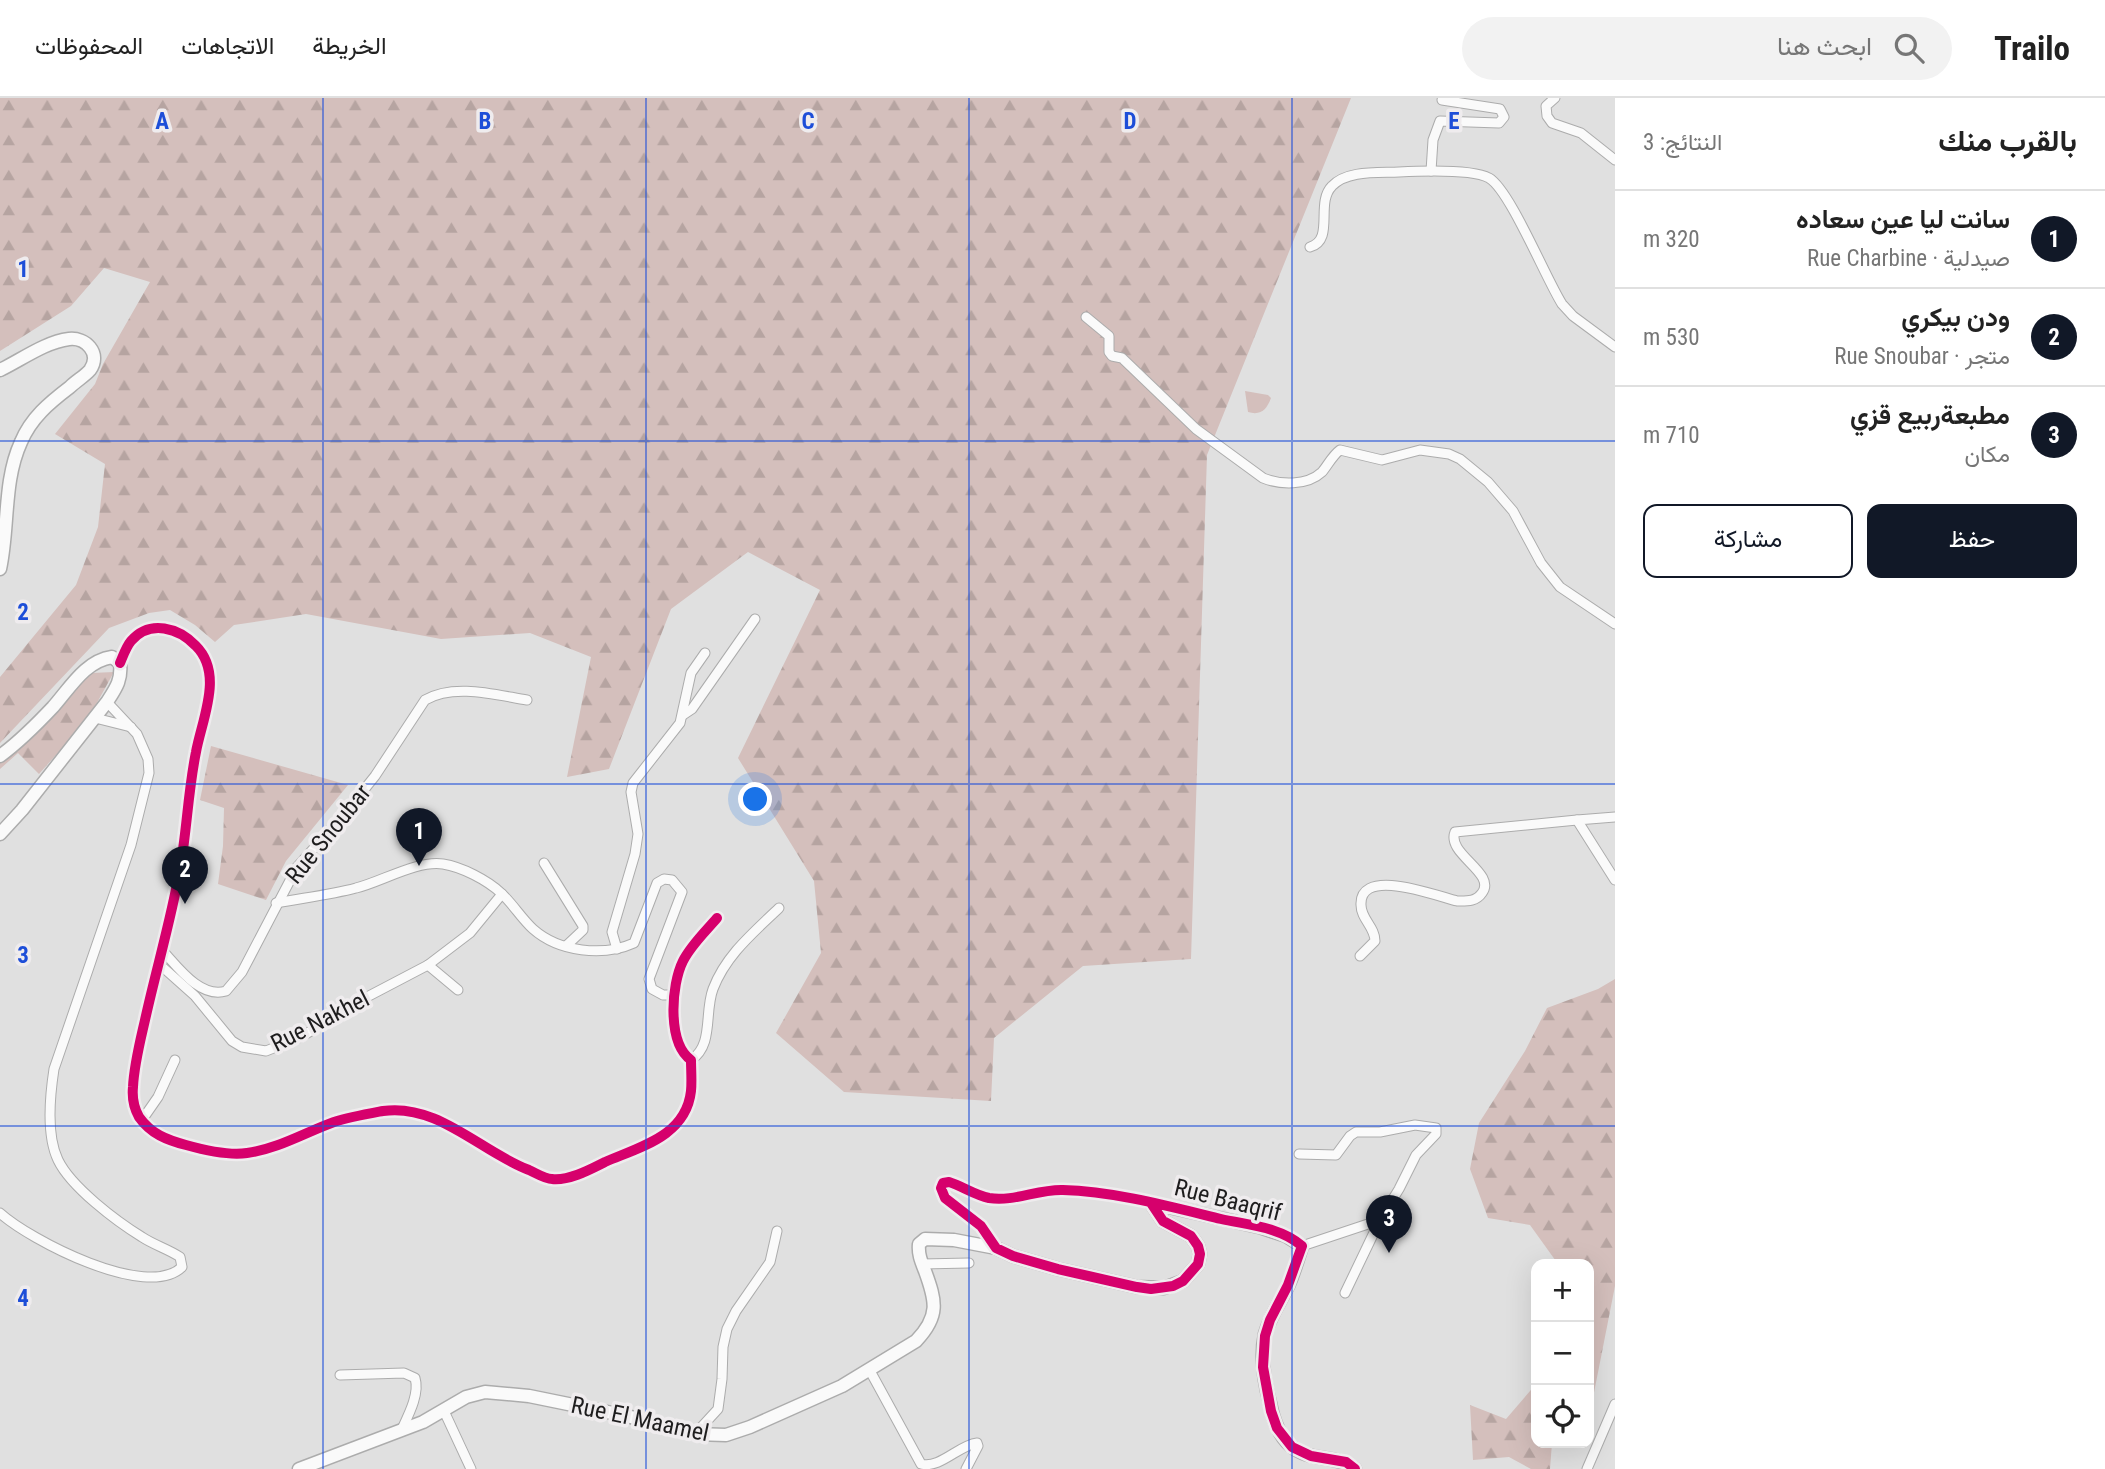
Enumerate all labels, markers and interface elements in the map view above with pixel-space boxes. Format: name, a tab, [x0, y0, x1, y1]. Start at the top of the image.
search box	[1462, 17, 1952, 80]
icon: search	[1890, 29, 1928, 67]
text: Trailo	[1994, 29, 2070, 68]
text: ابحث هنا	[1777, 31, 1872, 61]
text: المحفوظات	[35, 32, 143, 60]
text: الاتجاهات	[181, 32, 274, 60]
text: الخريطة	[312, 32, 387, 60]
text: A	[155, 108, 169, 135]
text: B	[479, 108, 491, 135]
text: C	[801, 108, 815, 135]
text: D	[1124, 108, 1137, 135]
text: E	[1448, 108, 1460, 135]
text: بالقرب منك	[1938, 123, 2077, 158]
text: النتائج: 3	[1643, 129, 1722, 156]
text: سانت ليا عين سعاده	[1796, 204, 2010, 234]
text: 320 m	[1643, 226, 1700, 253]
text: 1	[2048, 226, 2060, 253]
text: صيدلية · Rue Charbine	[1807, 245, 2010, 272]
text: 1	[17, 256, 29, 283]
text: ودن بيكري	[1901, 302, 2010, 332]
text: 530 m	[1643, 324, 1700, 351]
text: 2	[2048, 324, 2060, 351]
text: متجر · Rue Snoubar	[1834, 343, 2010, 370]
text: مطبعةربيع قزي	[1850, 400, 2010, 430]
text: 710 m	[1643, 422, 1700, 449]
text: 3	[2048, 422, 2060, 449]
text: مكان	[1964, 441, 2010, 468]
button: مشاركة	[1643, 504, 1853, 578]
button: حفظ	[1867, 504, 2077, 578]
text: 2	[17, 599, 29, 626]
street label: Rue Snoubar	[280, 779, 376, 889]
your location	[738, 782, 772, 816]
pin: 1	[396, 808, 442, 866]
pin: 2	[162, 846, 208, 904]
text: 3	[17, 942, 29, 969]
street label: Rue Nakhel	[266, 984, 374, 1058]
street label: Rue Baaqrif	[1171, 1173, 1285, 1227]
pin: 3	[1366, 1195, 1412, 1253]
map controls	[1531, 1259, 1594, 1448]
button: +	[1531, 1259, 1594, 1322]
text: 4	[17, 1285, 29, 1312]
button: −	[1531, 1322, 1594, 1385]
button: locate	[1531, 1385, 1594, 1448]
street label: Rue El Maamel	[569, 1391, 711, 1447]

